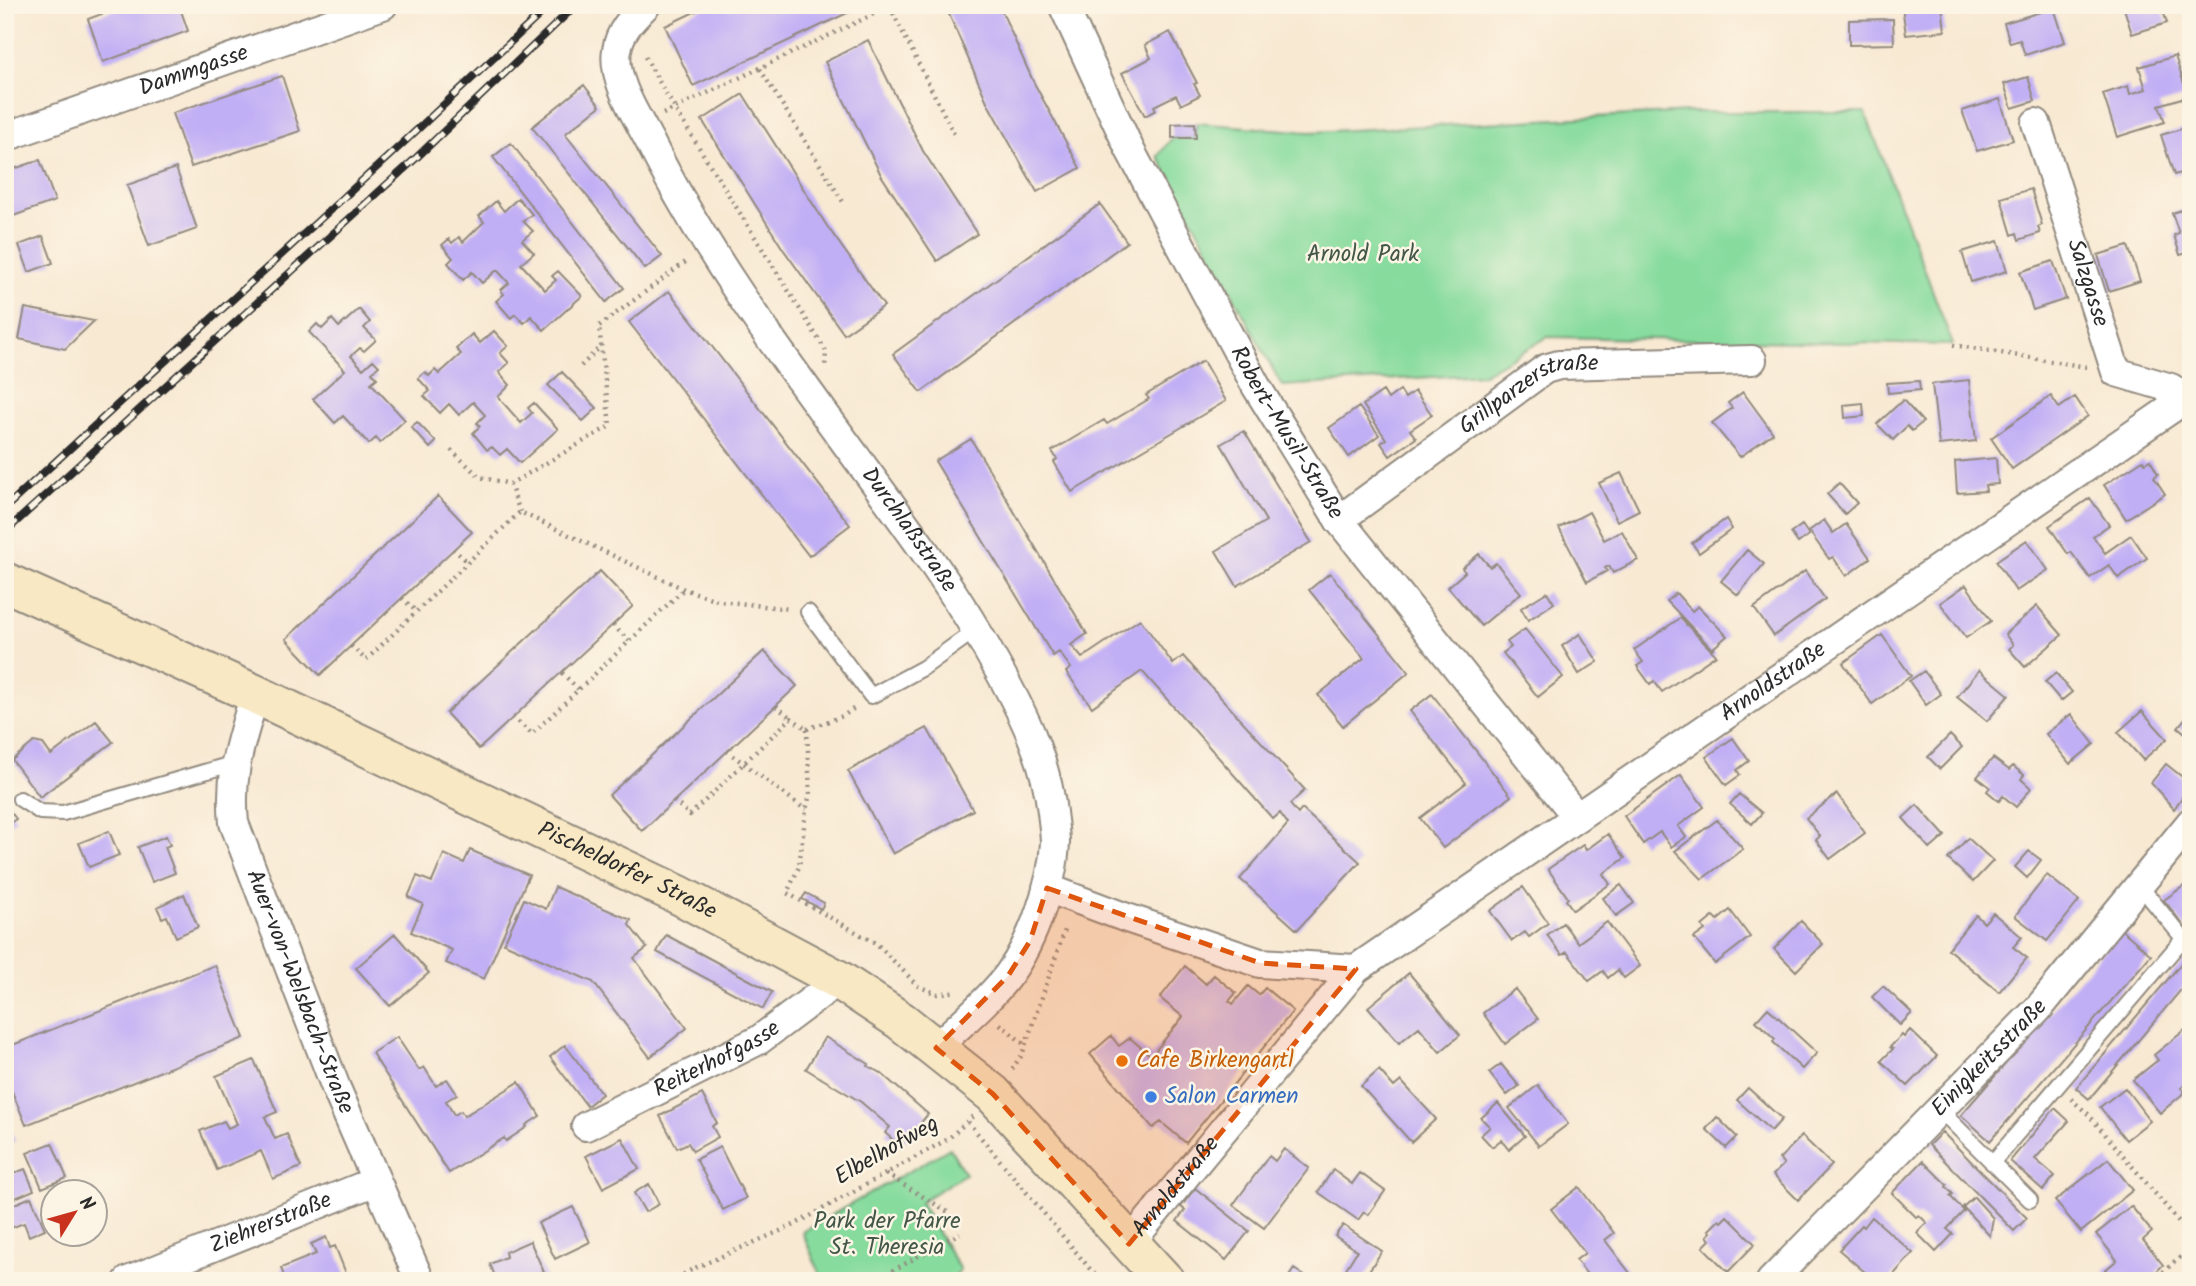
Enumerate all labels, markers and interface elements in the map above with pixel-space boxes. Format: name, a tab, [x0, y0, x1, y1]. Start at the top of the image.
street label: Dammgasse	[134, 35, 254, 107]
street label: Salzgasse	[2056, 234, 2118, 332]
park label: Arnold Park	[1307, 237, 1419, 273]
street label: Robert-Musil-Straße	[1220, 340, 1353, 527]
street label: Grillparzerstraße	[1451, 346, 1599, 444]
street label: Durchlaßstraße	[851, 460, 966, 600]
street label: Arnoldstraße	[1713, 633, 1834, 732]
street label: Pischeldorfer Straße	[531, 812, 723, 930]
street label: Auer-von-Welsbach-Straße	[236, 864, 363, 1120]
street label: Einigkeitsstraße	[1923, 992, 2057, 1126]
street label: Reiterhofgasse	[647, 1012, 789, 1108]
place label: Cafe Birkengartl	[1136, 1043, 1294, 1079]
marker: Cafe Birkengartl	[1114, 1053, 1130, 1069]
place label: Salon Carmen	[1165, 1079, 1299, 1115]
marker: Salon Carmen	[1143, 1089, 1159, 1105]
street label: Elbelhofweg	[828, 1107, 946, 1195]
street label: Arnoldstraße	[1123, 1128, 1229, 1246]
north arrow	[38, 1178, 108, 1248]
street label: Ziehrerstraße	[204, 1183, 337, 1264]
text: N	[70, 1190, 102, 1218]
park label: Park der Pfarre St. Theresia	[813, 1204, 961, 1266]

